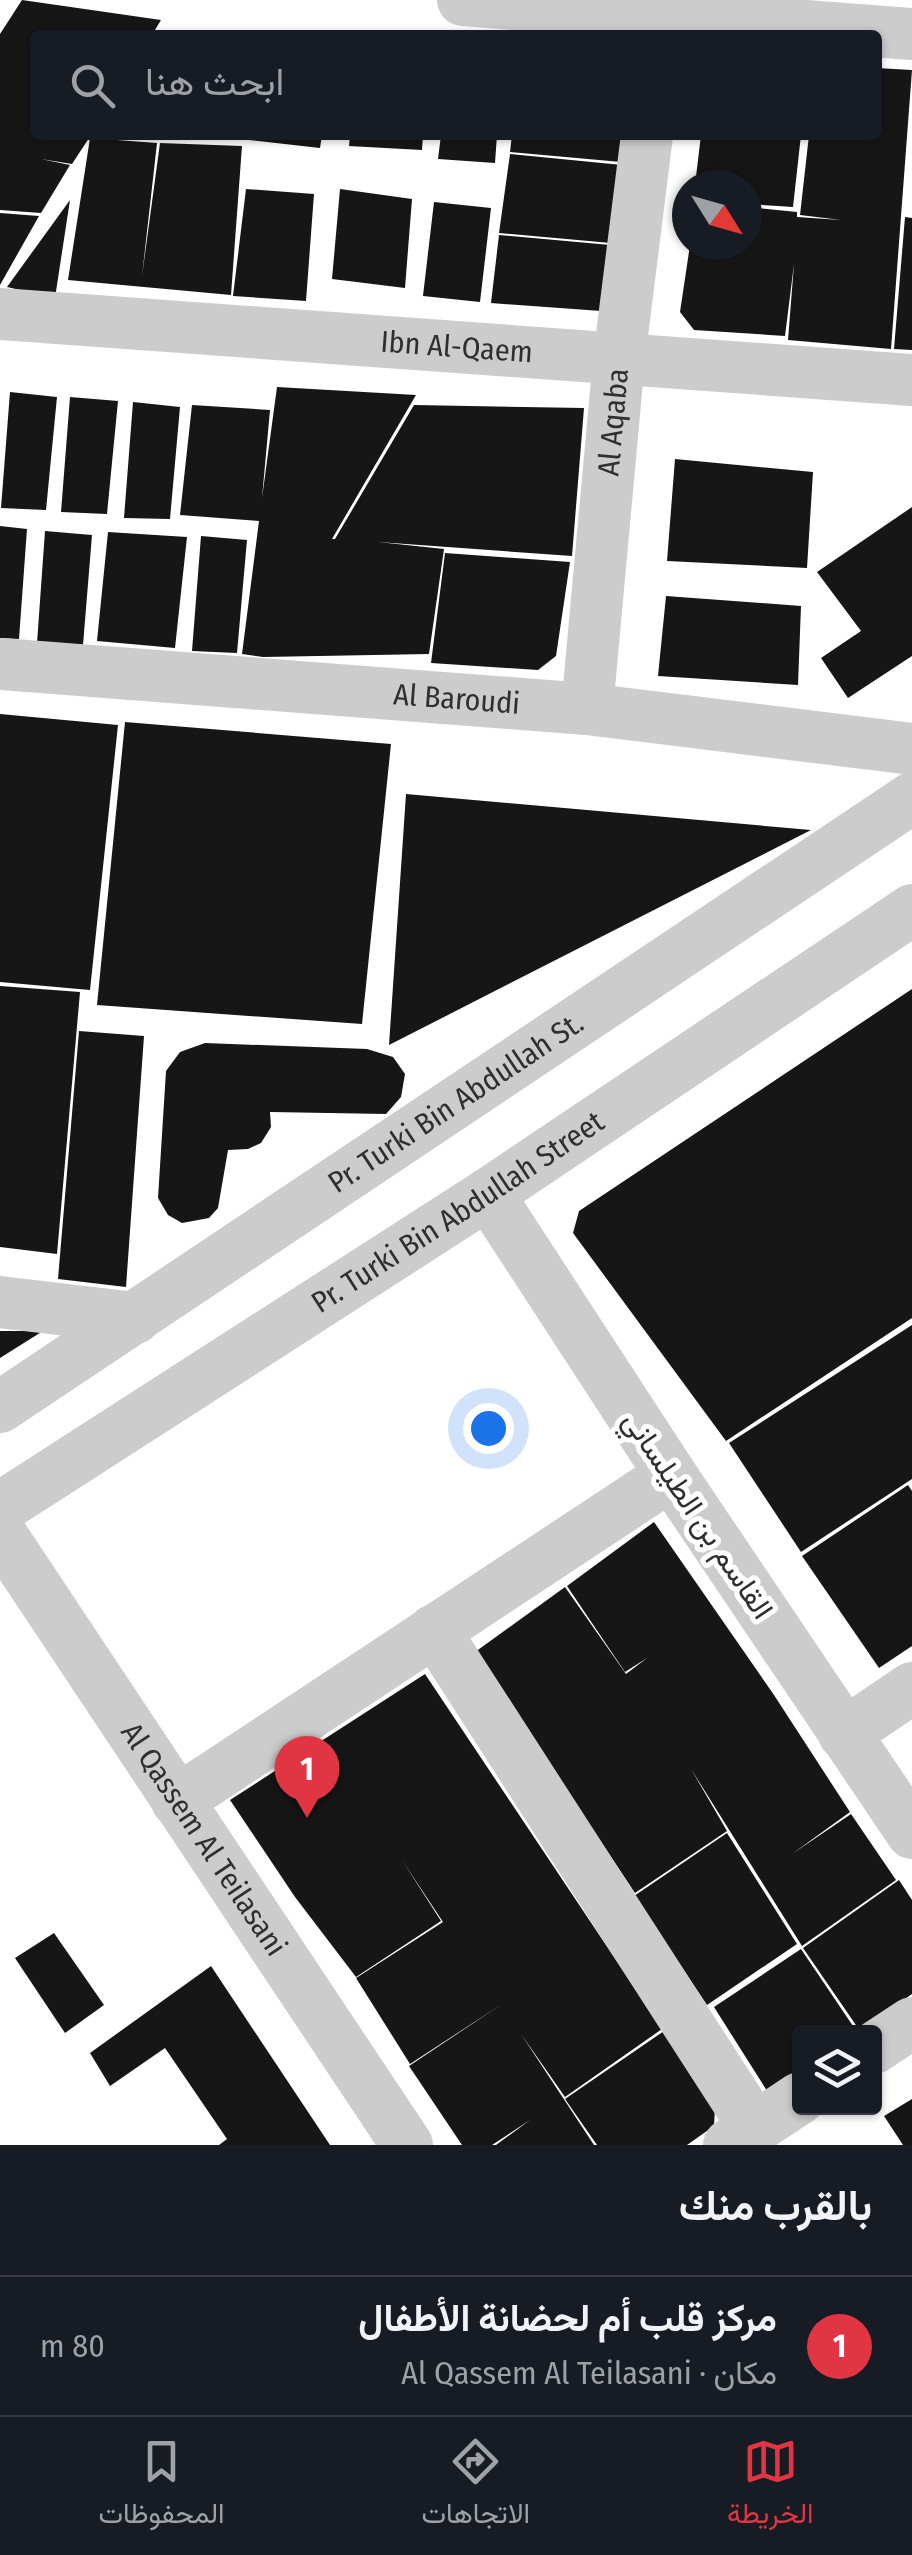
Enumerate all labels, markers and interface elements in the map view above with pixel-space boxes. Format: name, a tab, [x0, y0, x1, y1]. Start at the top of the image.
search box	[30, 30, 882, 140]
icon: search	[65, 58, 120, 113]
text: ابحث هنا	[145, 59, 284, 105]
north arrow	[672, 170, 762, 260]
street label: Ibn Al-Qaem	[380, 324, 534, 371]
street label: Al Aqaba	[590, 367, 636, 477]
street label: Al Baroudi	[392, 676, 521, 722]
street label: Pr. Turki Bin Abdullah St.	[321, 1005, 590, 1201]
street label: Pr. Turki Bin Abdullah Street	[305, 1104, 611, 1321]
your location	[463, 1403, 514, 1454]
street label: القاسم بن الطيلساني	[610, 1404, 781, 1629]
street label: Al Qassem Al Teilasani	[113, 1716, 294, 1963]
pin: 1	[274, 1736, 340, 1818]
map controls	[792, 2025, 882, 2115]
button: layers	[792, 2025, 882, 2115]
text: بالقرب منك	[679, 2181, 872, 2231]
text: مركز قلب أم لحضانة الأطفال	[358, 2295, 777, 2341]
text: 80 m	[40, 2327, 105, 2365]
text: 1	[833, 2327, 846, 2365]
text: مكان · Al Qassem Al Teilasani	[401, 2354, 777, 2392]
tab: المحفوظات	[98, 2434, 225, 2538]
tab: الاتجاهات	[421, 2434, 530, 2538]
tab: الخريطة	[727, 2434, 814, 2538]

